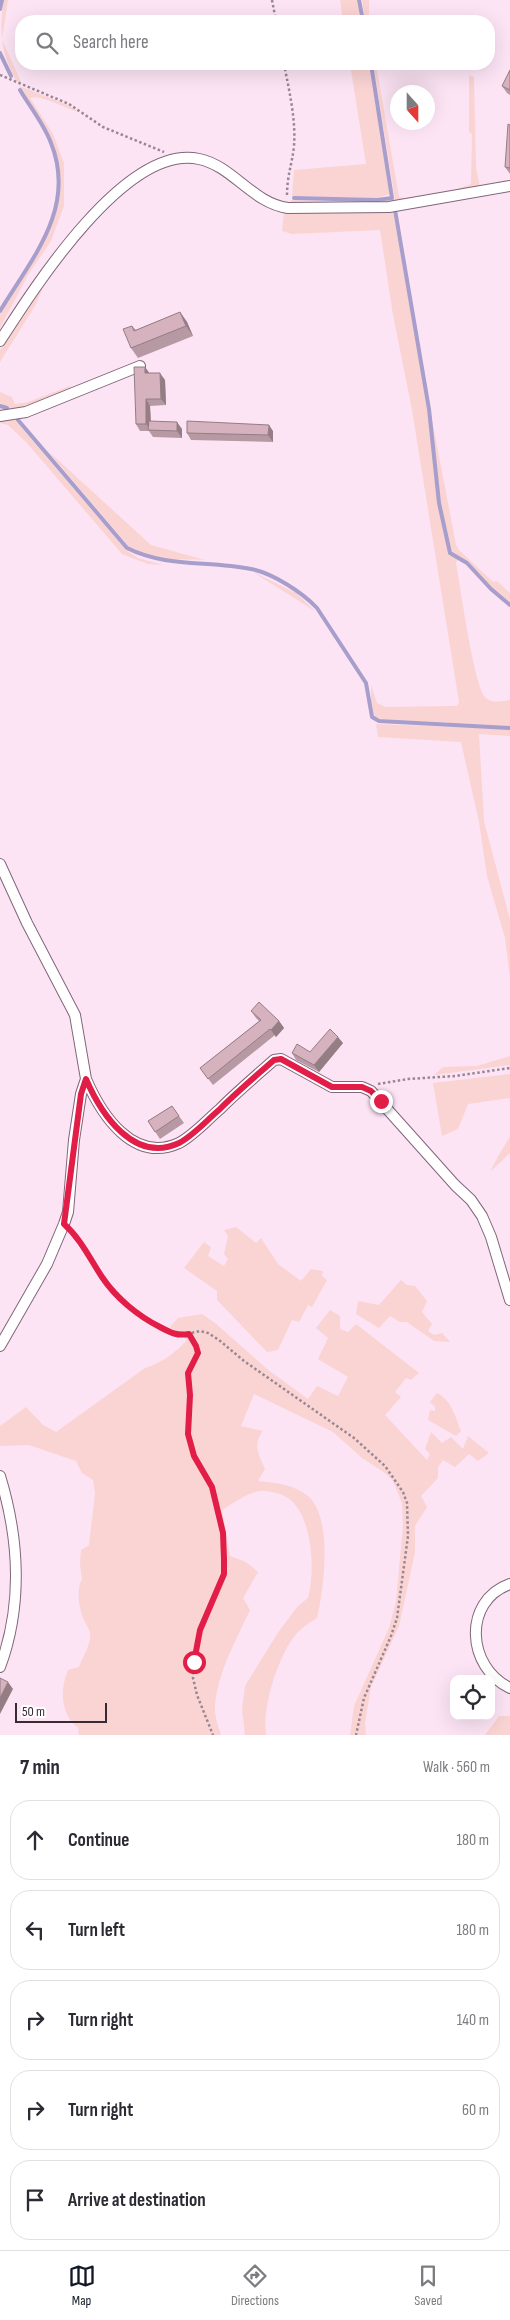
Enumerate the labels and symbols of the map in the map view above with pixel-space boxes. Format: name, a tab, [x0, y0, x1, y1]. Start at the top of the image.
north arrow	[390, 85, 435, 130]
route end	[370, 1090, 393, 1113]
route start	[183, 1651, 206, 1674]
scale bar	[15, 1700, 108, 1723]

